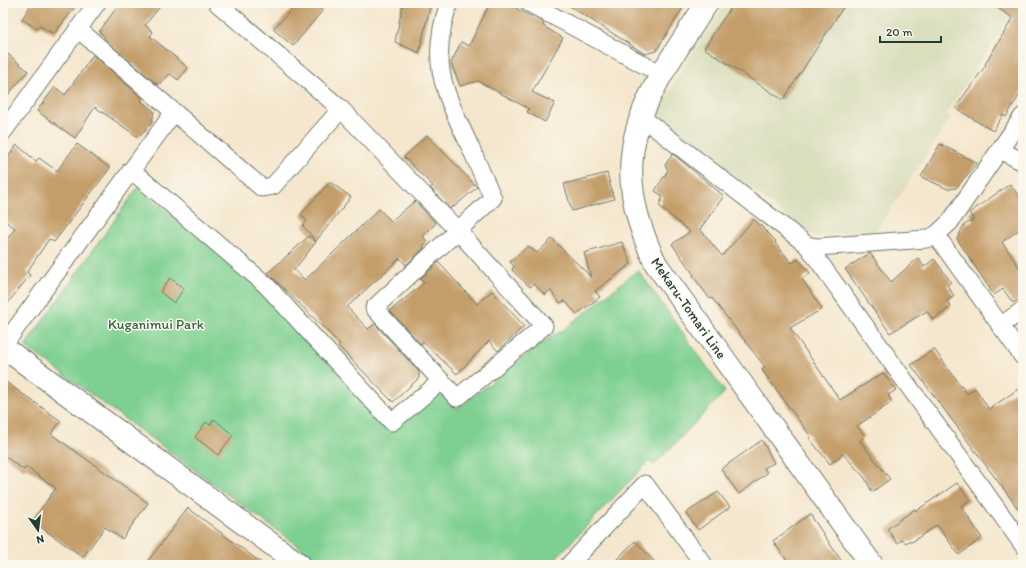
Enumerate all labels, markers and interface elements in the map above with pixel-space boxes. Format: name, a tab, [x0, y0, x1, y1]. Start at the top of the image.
scale bar	[880, 18, 941, 44]
text: 20 m	[886, 25, 913, 39]
street label: Mekaru-Tomari Line	[647, 254, 730, 363]
park label: Kuganimui Park	[108, 316, 204, 333]
north arrow	[18, 510, 58, 550]
text: N	[35, 532, 45, 546]

